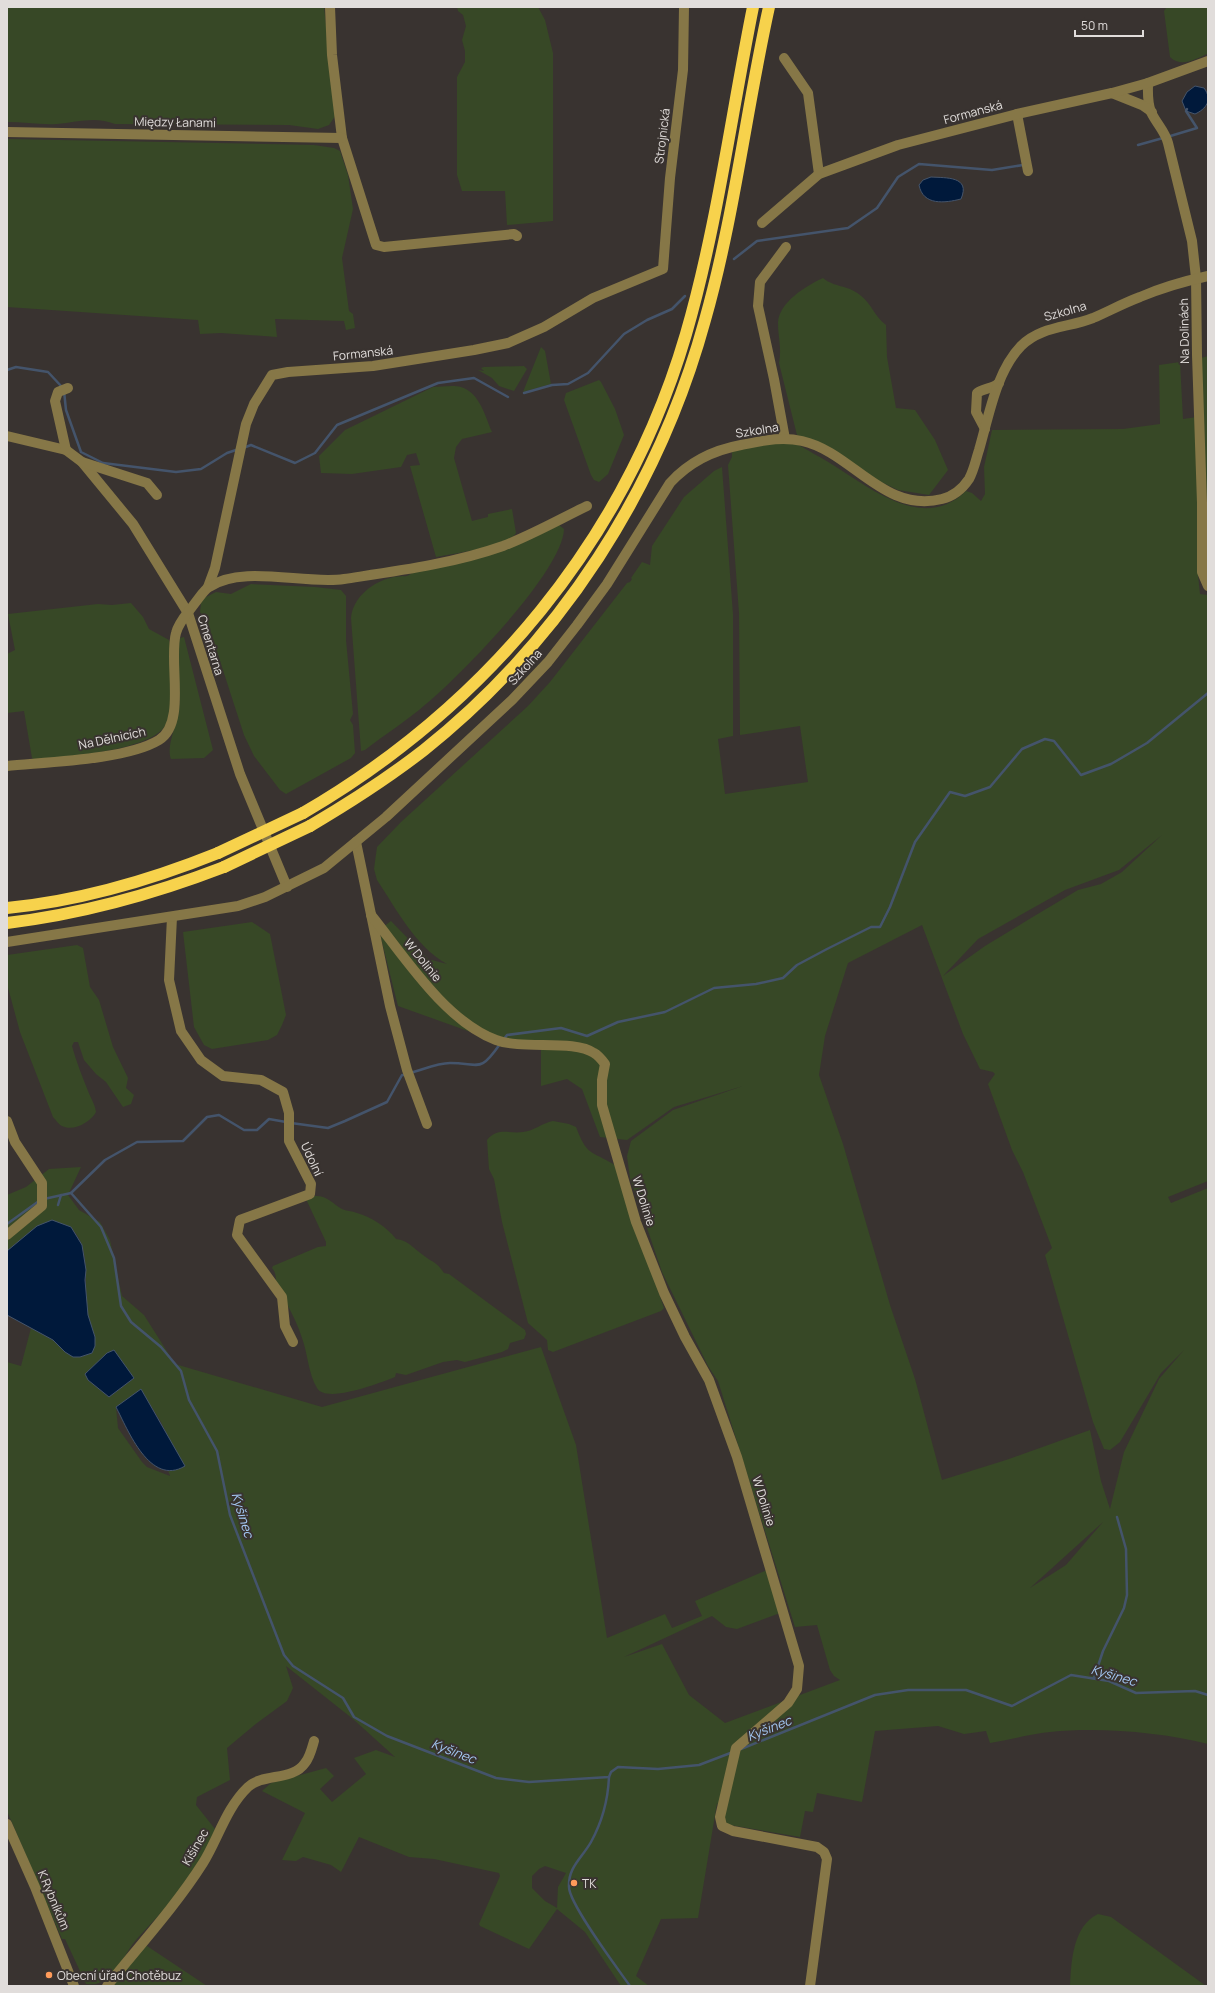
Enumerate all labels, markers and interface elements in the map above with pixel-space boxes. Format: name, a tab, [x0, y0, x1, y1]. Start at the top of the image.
scale bar	[1075, 12, 1143, 38]
text: 50 m	[1081, 17, 1108, 34]
street label: Formanská	[942, 96, 1004, 128]
street label: Strojnická	[650, 107, 674, 165]
street label: Między Łanami	[134, 113, 216, 131]
street label: Szkolna	[1042, 297, 1088, 325]
street label: Na Dolinách	[1175, 298, 1193, 364]
street label: Formanská	[332, 341, 394, 365]
street label: Szkolna	[734, 418, 780, 442]
street label: Cmentarna	[194, 613, 228, 677]
street label: Szkolna	[504, 645, 546, 689]
street label: Na Dělnicích	[77, 723, 147, 753]
street label: W Dolinie	[400, 935, 446, 985]
street label: Údolní	[297, 1139, 327, 1179]
street label: W Dolinie	[628, 1174, 660, 1228]
street label: W Dolinie	[748, 1474, 780, 1528]
water label: Kyšinec	[228, 1490, 259, 1542]
water label: Kyšinec	[1089, 1660, 1140, 1691]
water label: Kyšinec	[744, 1710, 796, 1745]
water label: Kyšinec	[429, 1734, 481, 1768]
street label: Kišinec	[178, 1825, 212, 1868]
street label: K Rybníkům	[34, 1867, 74, 1933]
place label: TK	[582, 1875, 597, 1892]
marker: TK	[569, 1878, 579, 1888]
place label: Obecní úřad Chotěbuz	[57, 1967, 181, 1984]
marker: Obecní úřad Chotěbuz	[44, 1970, 54, 1980]

